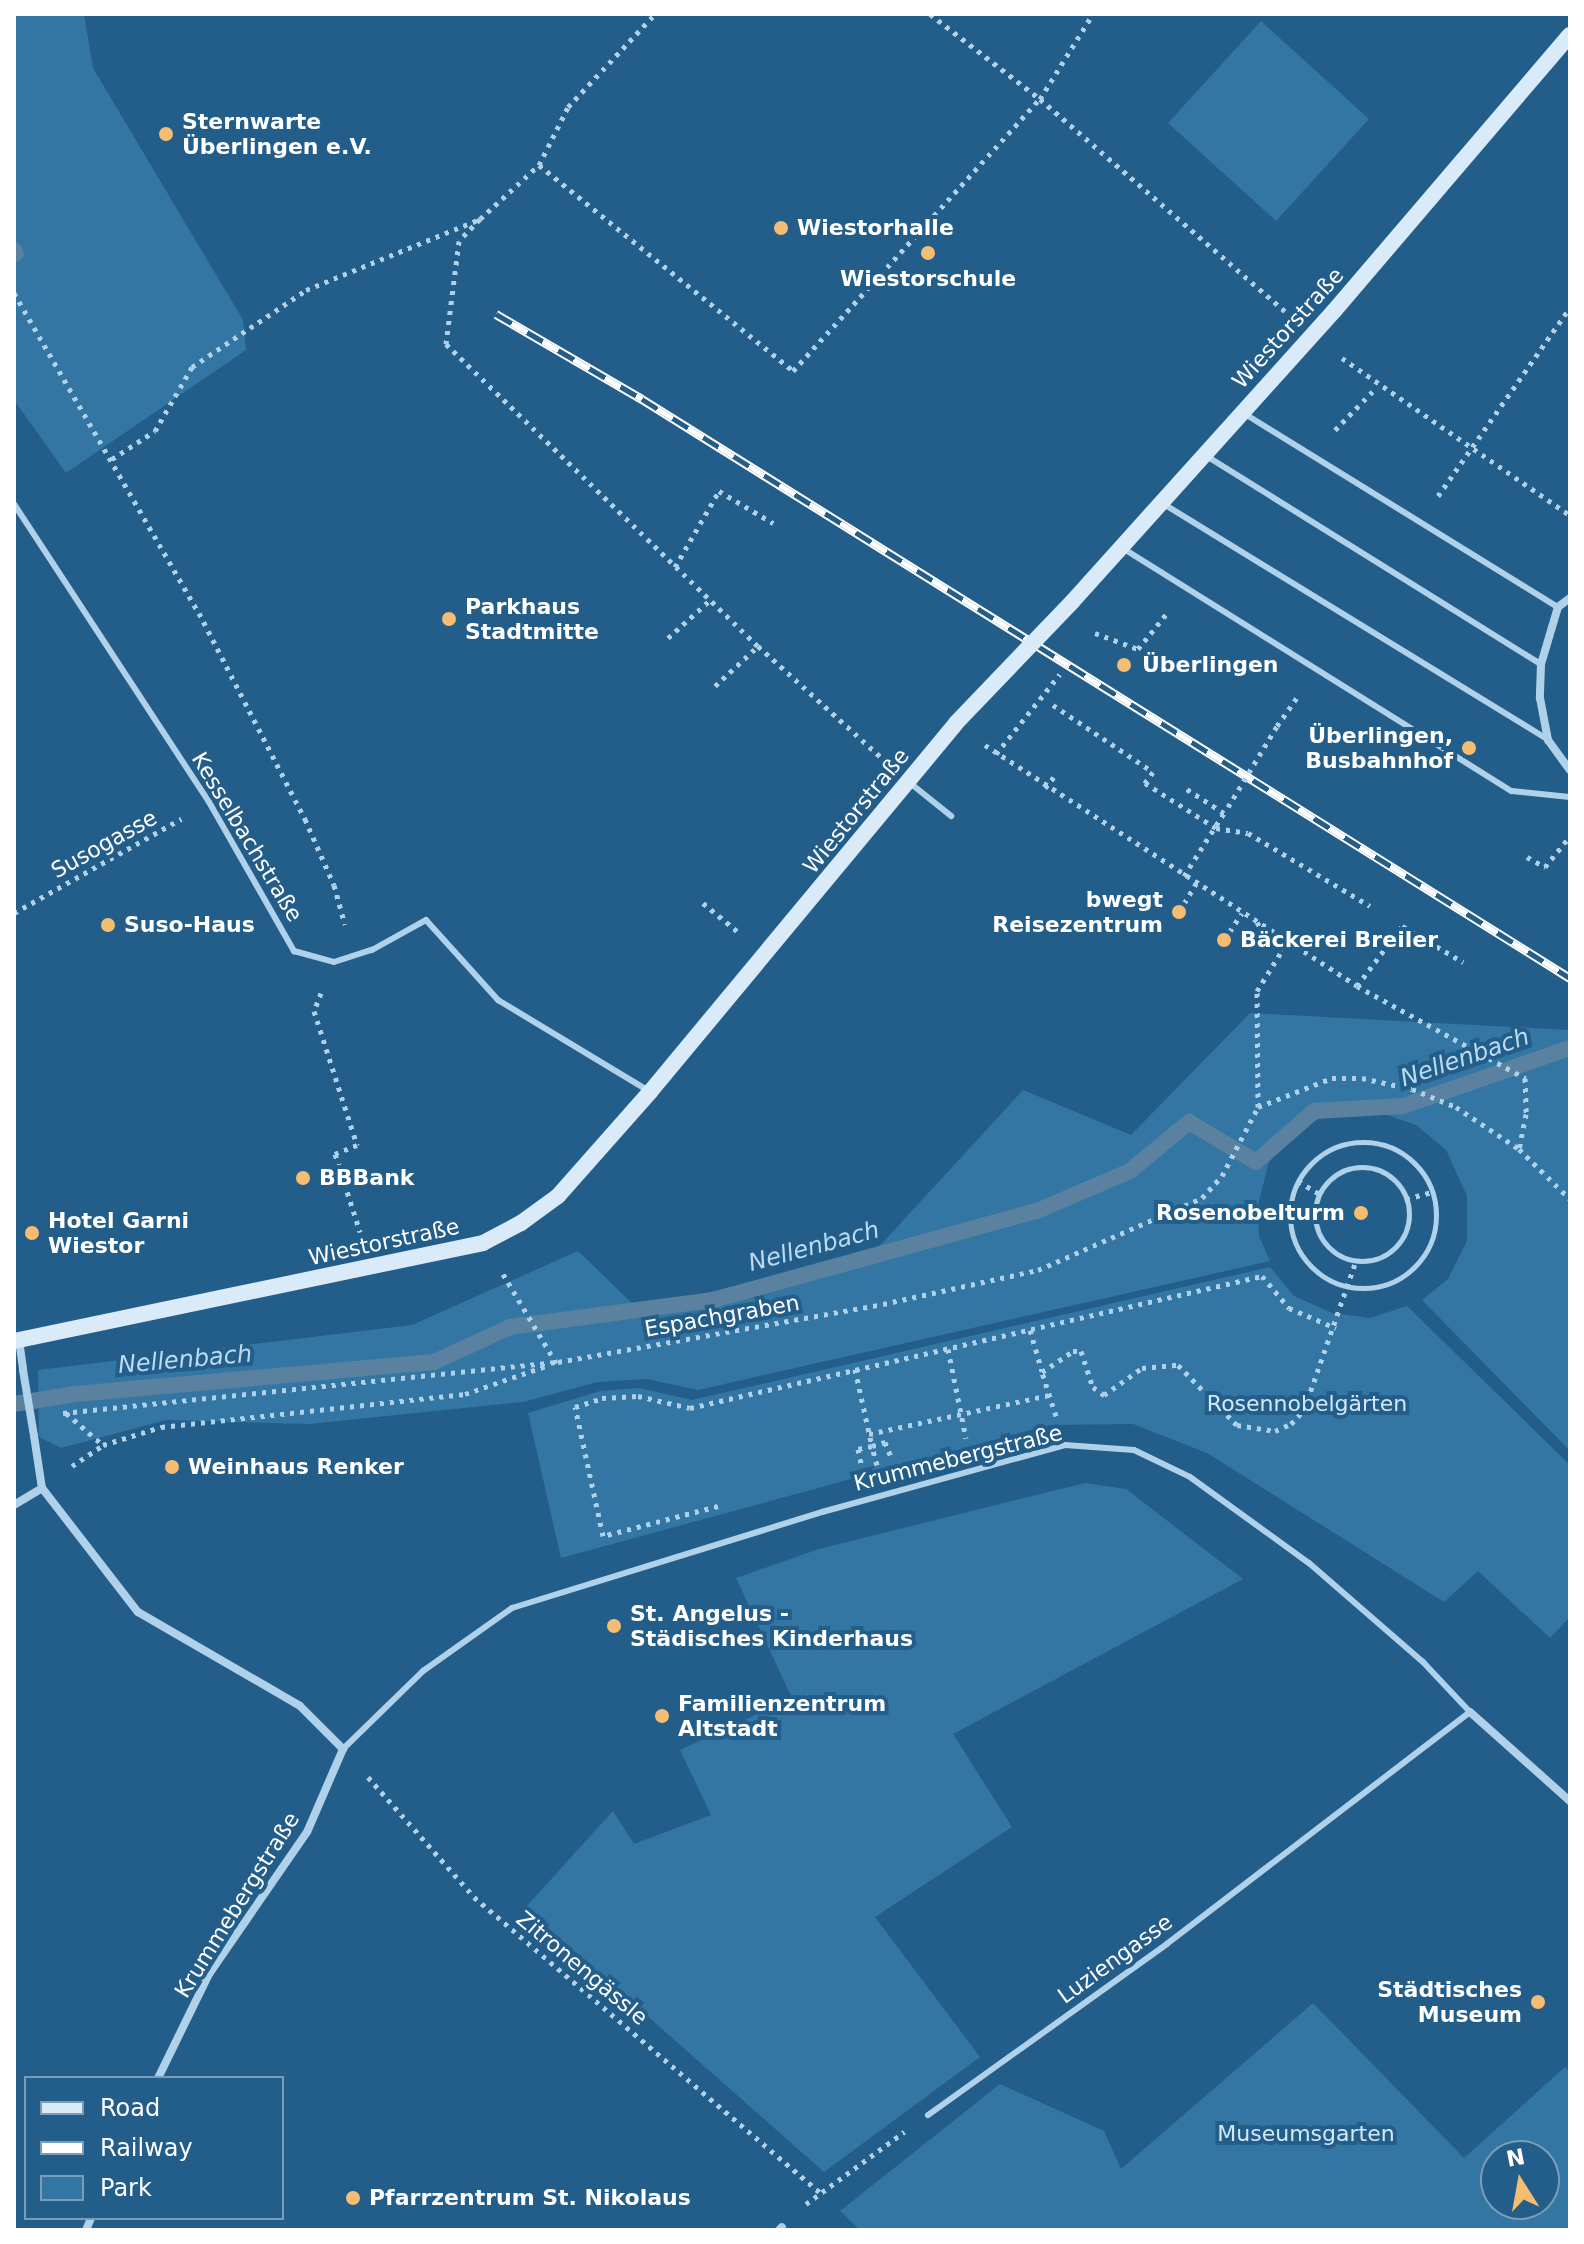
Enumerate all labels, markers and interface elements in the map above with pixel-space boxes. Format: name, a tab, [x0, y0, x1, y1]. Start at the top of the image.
place label: Sternwarte Überlingen e.V.	[182, 108, 372, 160]
marker: Sternwarte Überlingen e.V.	[157, 125, 175, 143]
place label: Wiestorhalle	[797, 215, 954, 241]
marker: Wiestorhalle	[772, 219, 790, 237]
marker: Wiestorschule	[919, 244, 937, 262]
street label: Wiestorstraße	[1227, 262, 1349, 394]
place label: Wiestorschule	[840, 266, 1016, 292]
place label: Parkhaus Stadtmitte	[465, 593, 599, 644]
marker: Parkhaus Stadtmitte	[440, 610, 458, 628]
place label: Überlingen	[1142, 652, 1278, 678]
marker: Überlingen	[1113, 654, 1135, 676]
place label: Überlingen, Busbahnhof	[1305, 722, 1453, 774]
marker: Überlingen, Busbahnhof	[1460, 739, 1478, 757]
street label: Wiestorstraße	[797, 743, 915, 879]
street label: Kesselbachstraße	[186, 748, 308, 926]
street label: Susogasse	[47, 804, 161, 884]
place label: bwegt Reisezentrum	[992, 886, 1163, 938]
marker: bwegt Reisezentrum	[1170, 903, 1188, 921]
place label: Suso-Haus	[124, 912, 255, 938]
marker: Suso-Haus	[99, 916, 117, 934]
place label: Bäckerei Breiler	[1240, 927, 1438, 953]
marker: Bäckerei Breiler	[1215, 931, 1233, 949]
water label: Nellenbach	[1397, 1023, 1533, 1093]
place label: BBBank	[319, 1165, 414, 1191]
marker: BBBank	[294, 1169, 312, 1187]
place label: Rosenobelturm	[1156, 1200, 1345, 1226]
marker: Rosenobelturm	[1352, 1204, 1370, 1222]
place label: Hotel Garni Wiestor	[48, 1207, 189, 1258]
street label: Wiestorstraße	[306, 1213, 462, 1271]
water label: Nellenbach	[745, 1216, 883, 1278]
marker: Hotel Garni Wiestor	[23, 1224, 41, 1242]
street label: Espachgraben	[643, 1289, 801, 1343]
water label: Nellenbach	[117, 1340, 253, 1380]
park label: Rosennobelgärten	[1207, 1391, 1407, 1417]
street label: Krummebergstraße	[851, 1419, 1065, 1497]
place label: Weinhaus Renker	[188, 1454, 404, 1480]
marker: Weinhaus Renker	[163, 1458, 181, 1476]
place label: St. Angelus - Städisches Kinderhaus	[630, 1600, 913, 1652]
marker: St. Angelus - Städisches Kinderhaus	[605, 1617, 623, 1635]
place label: Familienzentrum Altstadt	[678, 1690, 886, 1742]
marker: Familienzentrum Altstadt	[653, 1707, 671, 1725]
street label: Krummebergstraße	[169, 1807, 305, 2003]
street label: Zitronengässle	[511, 1905, 653, 2031]
street label: Luziengasse	[1053, 1909, 1177, 2009]
place label: Städtisches Museum	[1377, 1976, 1522, 2028]
marker: Städtisches Museum	[1529, 1993, 1547, 2011]
legend	[24, 2076, 284, 2220]
text: Road	[100, 2094, 160, 2122]
park label: Museumsgarten	[1217, 2121, 1395, 2147]
text: Railway	[100, 2134, 193, 2162]
north arrow	[1480, 2140, 1560, 2220]
text: N	[1504, 2144, 1527, 2172]
text: Park	[100, 2174, 152, 2202]
place label: Pfarrzentrum St. Nikolaus	[369, 2185, 691, 2211]
marker: Pfarrzentrum St. Nikolaus	[344, 2189, 362, 2207]

